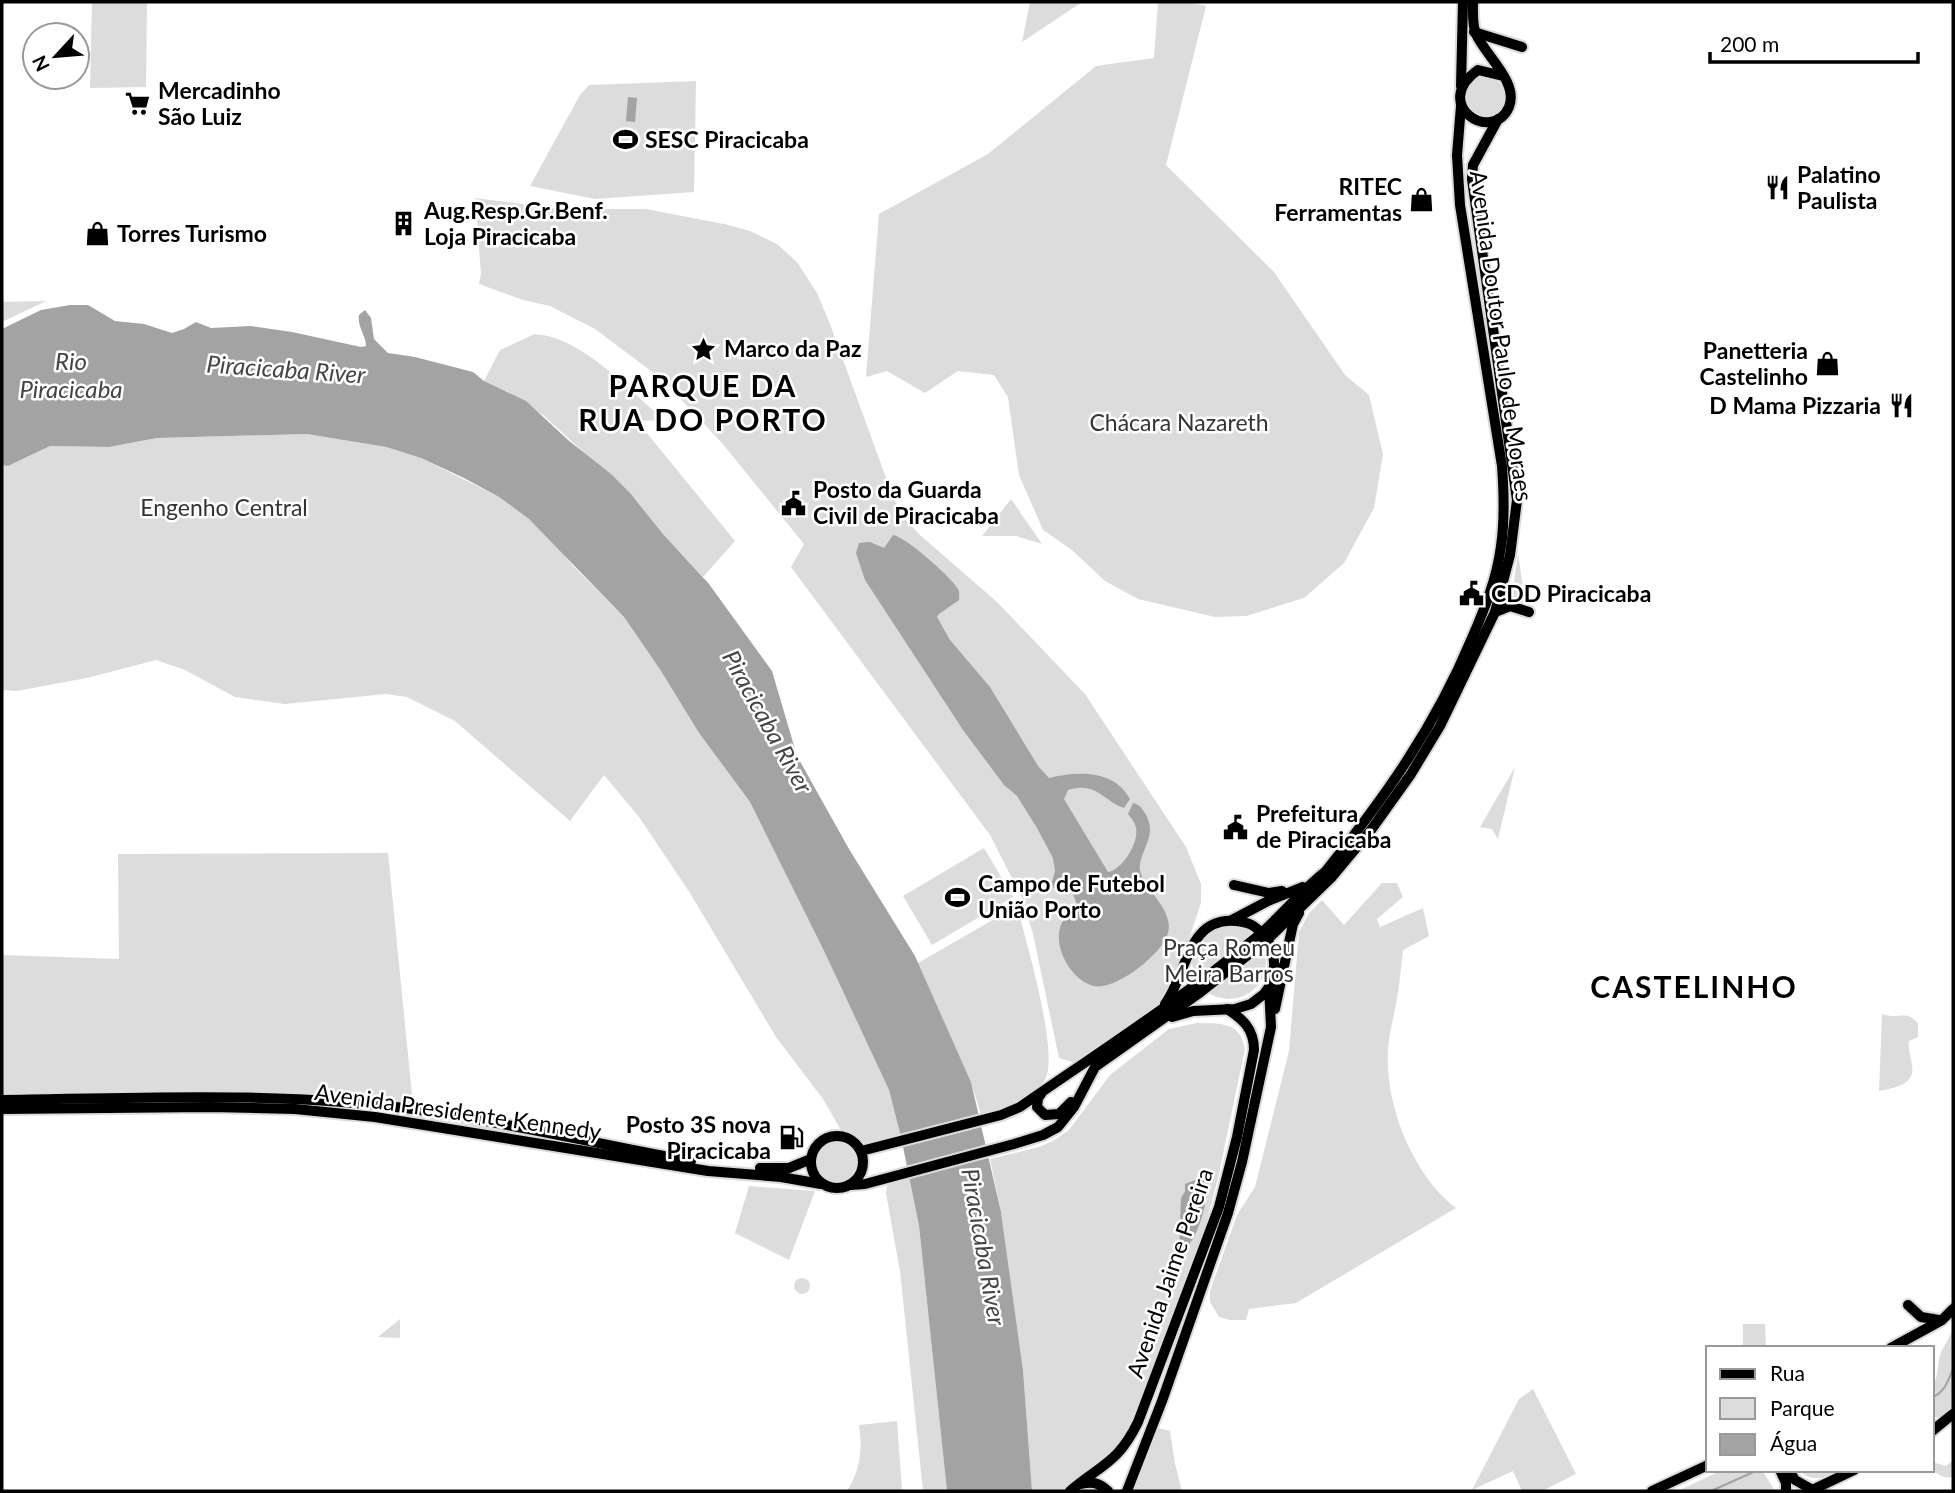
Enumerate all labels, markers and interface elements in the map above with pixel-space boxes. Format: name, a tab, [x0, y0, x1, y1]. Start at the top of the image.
north arrow	[21, 21, 91, 91]
scale bar	[1710, 21, 1918, 65]
text: 200 m	[1720, 31, 1779, 56]
text: N	[27, 52, 54, 75]
place label: Mercadinho São Luiz	[158, 76, 281, 130]
supermarket icon: Mercadinho São Luiz	[124, 90, 152, 118]
place label: SESC Piracicaba	[645, 125, 809, 153]
sports icon: SESC Piracicaba	[611, 126, 639, 154]
place label: Palatino Paulista	[1797, 160, 1881, 214]
street label: Avenida Doutor Paulo de Moraes	[1465, 169, 1539, 503]
place label: RITEC Ferramentas	[1274, 172, 1402, 226]
restaurant icon: Palatino Paulista	[1763, 174, 1791, 202]
shop icon: RITEC Ferramentas	[1408, 186, 1436, 214]
place label: Aug.Resp.Gr.Benf. Loja Piracicaba	[423, 196, 608, 250]
building icon: Aug.Resp.Gr.Benf. Loja Piracicaba	[390, 210, 418, 238]
place label: Torres Turismo	[117, 219, 267, 247]
shop icon: Torres Turismo	[83, 220, 111, 248]
place label: Marco da Paz	[724, 334, 861, 362]
place icon: Marco da Paz	[690, 335, 718, 363]
place label: Panetteria Castelinho	[1700, 336, 1808, 390]
water label: Rio Piracicaba	[19, 346, 123, 403]
water label: Piracicaba River	[206, 348, 367, 389]
shop icon: Panetteria Castelinho	[1814, 350, 1842, 378]
district label: PARQUE DA RUA DO PORTO	[578, 367, 828, 437]
place label: D Mama Pizzaria	[1709, 391, 1881, 419]
restaurant icon: D Mama Pizzaria	[1887, 392, 1915, 420]
park label: Chácara Nazareth	[1089, 408, 1269, 436]
place label: Posto da Guarda Civil de Piracicaba	[813, 475, 999, 529]
public building icon: Posto da Guarda Civil de Piracicaba	[779, 489, 807, 517]
park label: Engenho Central	[140, 493, 308, 521]
place label: CDD Piracicaba	[1491, 579, 1651, 607]
public building icon: CDD Piracicaba	[1457, 580, 1485, 608]
water label: Piracicaba River	[717, 645, 820, 799]
place label: Prefeitura de Piracicaba	[1256, 799, 1391, 853]
public building icon: Prefeitura de Piracicaba	[1222, 813, 1250, 841]
place label: Campo de Futebol União Porto	[978, 869, 1165, 923]
sports icon: Campo de Futebol União Porto	[944, 883, 972, 911]
park label: Praça Romeu Meira Barros	[1163, 933, 1295, 987]
district label: CASTELINHO	[1590, 968, 1798, 1004]
street label: Avenida Presidente Kennedy	[313, 1077, 603, 1145]
place label: Posto 3S nova Piracicaba	[626, 1110, 771, 1164]
fuel station icon: Posto 3S nova Piracicaba	[777, 1124, 805, 1152]
street label: Avenida Jaime Pereira	[1120, 1164, 1218, 1381]
water label: Piracicaba River	[956, 1166, 1013, 1328]
legend	[1706, 1346, 1934, 1472]
text: Rua	[1770, 1360, 1805, 1385]
text: Parque	[1770, 1395, 1835, 1420]
text: Água	[1770, 1430, 1817, 1455]

